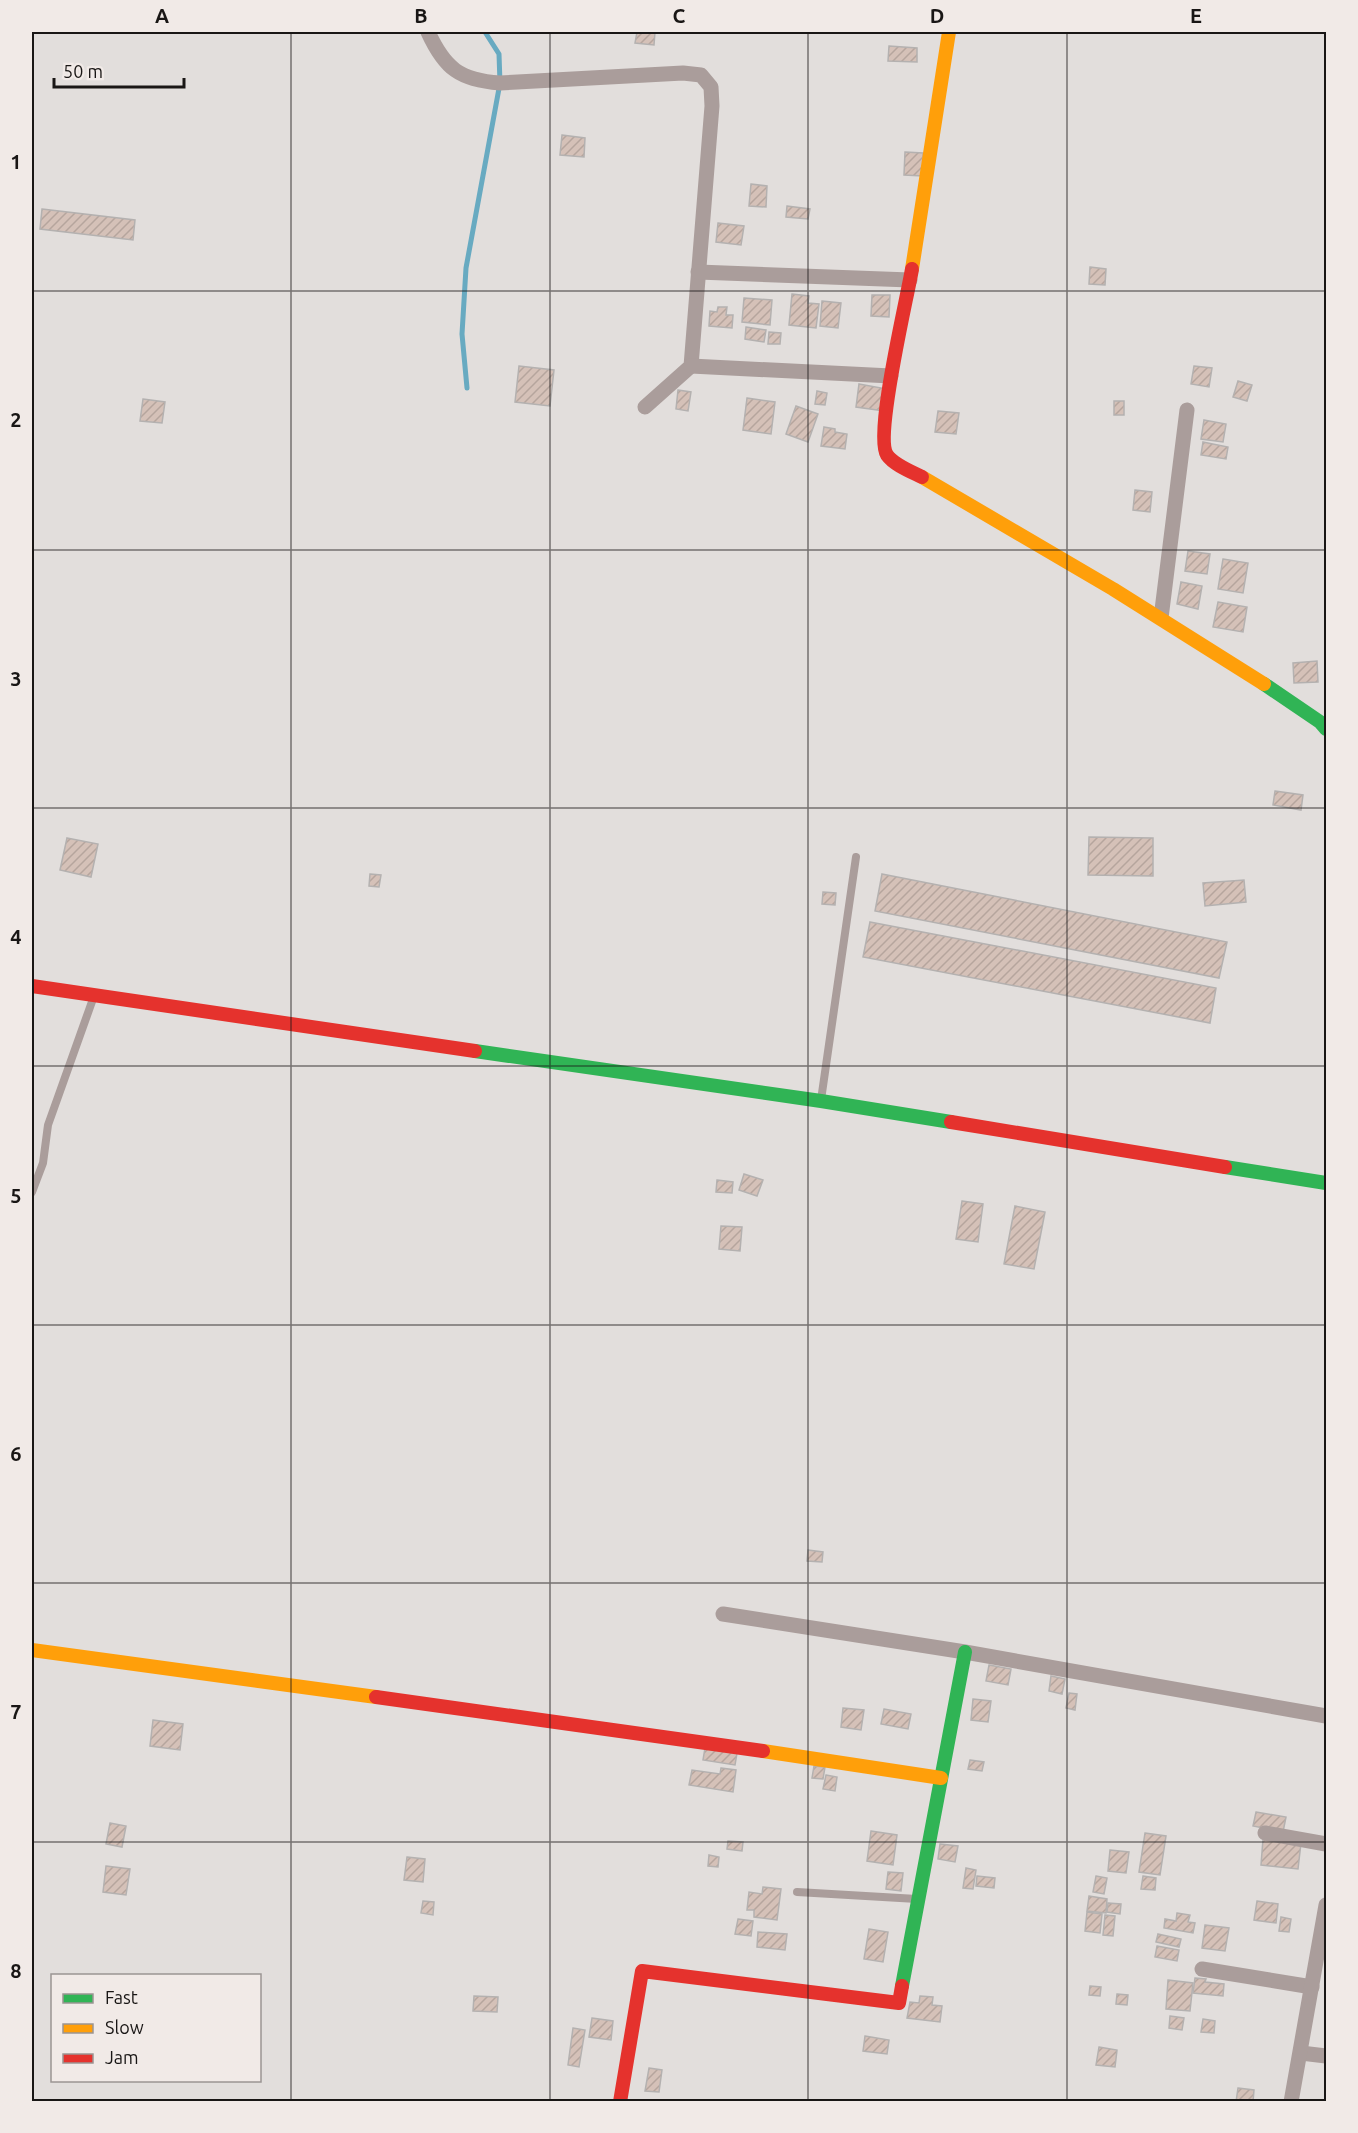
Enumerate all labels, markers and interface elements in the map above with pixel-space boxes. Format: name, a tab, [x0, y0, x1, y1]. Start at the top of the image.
text: A	[155, 4, 169, 27]
text: B	[414, 4, 428, 27]
text: C	[673, 4, 686, 27]
text: D	[930, 4, 944, 27]
text: E	[1190, 4, 1202, 27]
scale bar	[54, 51, 184, 89]
text: 50 m	[63, 61, 103, 81]
text: 1	[10, 150, 22, 173]
text: 2	[10, 408, 22, 431]
text: 3	[10, 667, 22, 690]
text: 4	[10, 925, 22, 948]
text: 5	[10, 1184, 22, 1207]
text: 6	[10, 1442, 22, 1465]
text: 7	[10, 1700, 22, 1723]
text: 8	[10, 1959, 22, 1982]
legend	[51, 1974, 261, 2082]
text: Fast	[105, 1987, 138, 2007]
text: Slow	[105, 2017, 144, 2037]
text: Jam	[105, 2047, 139, 2067]

